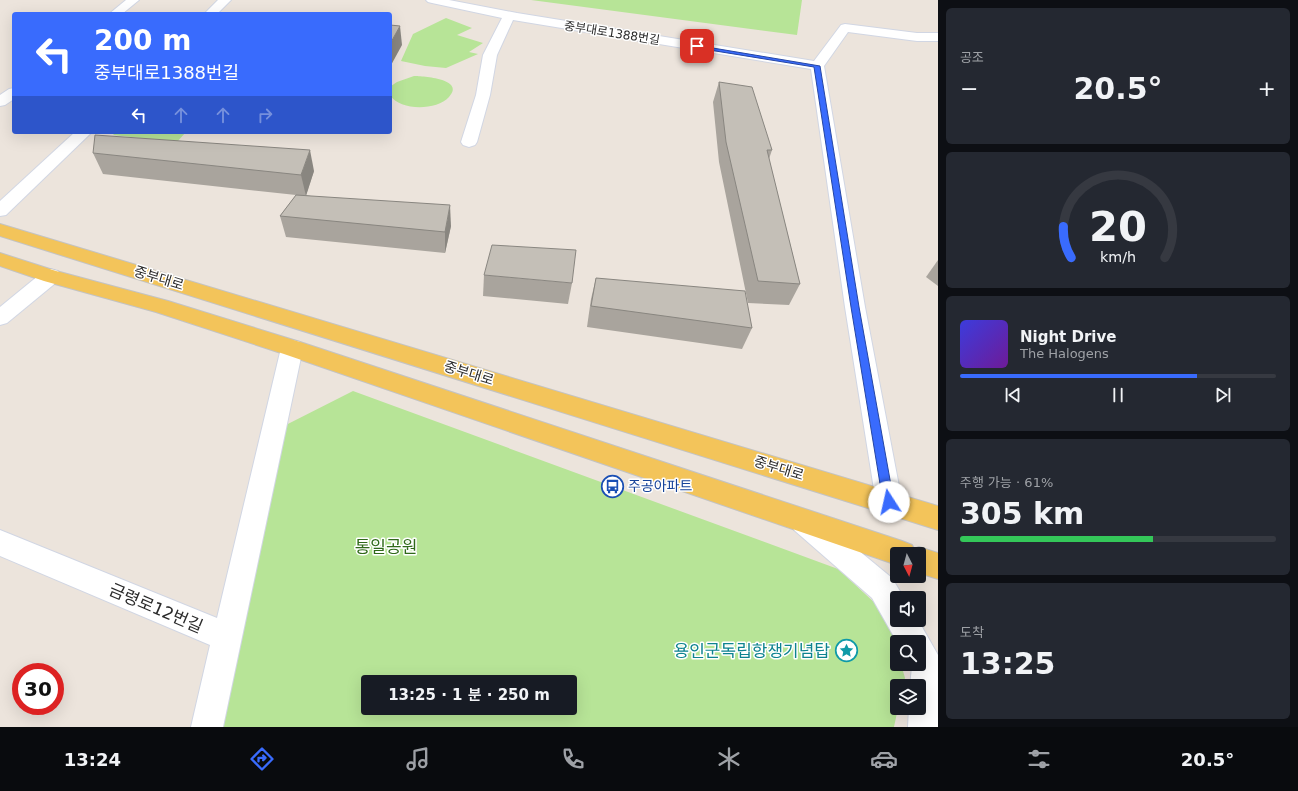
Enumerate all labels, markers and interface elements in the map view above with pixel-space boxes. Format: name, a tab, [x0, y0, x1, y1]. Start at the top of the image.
street label: 중부대로1388번길	[563, 19, 661, 47]
text: 200 m	[94, 24, 191, 57]
icon: left	[28, 28, 80, 80]
pin	[680, 29, 714, 63]
icon: arrive	[686, 35, 708, 57]
text: 공조	[960, 50, 984, 65]
text: 중부대로1388번길	[94, 62, 239, 83]
text: 20.5°	[1073, 71, 1163, 106]
text: −	[960, 76, 978, 101]
text: +	[1258, 76, 1276, 101]
icon: left	[128, 104, 150, 126]
icon: ahead	[170, 104, 192, 126]
icon: ahead	[212, 104, 234, 126]
icon: right	[254, 104, 276, 126]
text: 20	[1089, 201, 1147, 250]
text: km/h	[1100, 248, 1136, 264]
street label: 중부대로	[132, 263, 186, 293]
text: Night Drive	[1020, 328, 1116, 346]
text: The Halogens	[1020, 346, 1109, 361]
street label: 중부대로	[442, 358, 496, 388]
icon: previous	[1002, 384, 1024, 406]
icon: pause	[1107, 384, 1129, 406]
icon: next	[1212, 384, 1234, 406]
street label: 중부대로	[752, 453, 806, 483]
bus stop icon: 주공아파트	[600, 473, 626, 499]
text: 주행 가능 · 61%	[960, 475, 1053, 490]
place label: 주공아파트	[628, 478, 693, 494]
position arrow	[868, 481, 910, 523]
text: 305 km	[960, 496, 1084, 531]
park label: 통일공원	[355, 537, 417, 557]
north arrow	[890, 547, 926, 583]
map controls	[890, 547, 926, 715]
street label: 금령로12번길	[106, 579, 206, 637]
button: sound	[890, 591, 926, 627]
text: 도착	[960, 625, 984, 640]
button: search	[890, 635, 926, 671]
place icon: 용인군독립항쟁기념탑	[833, 638, 859, 664]
place label: 용인군독립항쟁기념탑	[674, 641, 830, 661]
text: 13:25	[960, 646, 1056, 681]
speed limit sign: 30	[12, 663, 64, 715]
button: layers	[890, 679, 926, 715]
text: 13:25 · 1 분 · 250 m	[388, 686, 550, 704]
icon: directions	[248, 745, 276, 773]
icon: music	[404, 745, 432, 773]
icon: phone	[559, 745, 587, 773]
icon: climate	[715, 745, 743, 773]
icon: car	[870, 745, 898, 773]
icon: filters	[1025, 745, 1053, 773]
text: 13:24	[64, 749, 121, 770]
text: 20.5°	[1181, 749, 1234, 770]

